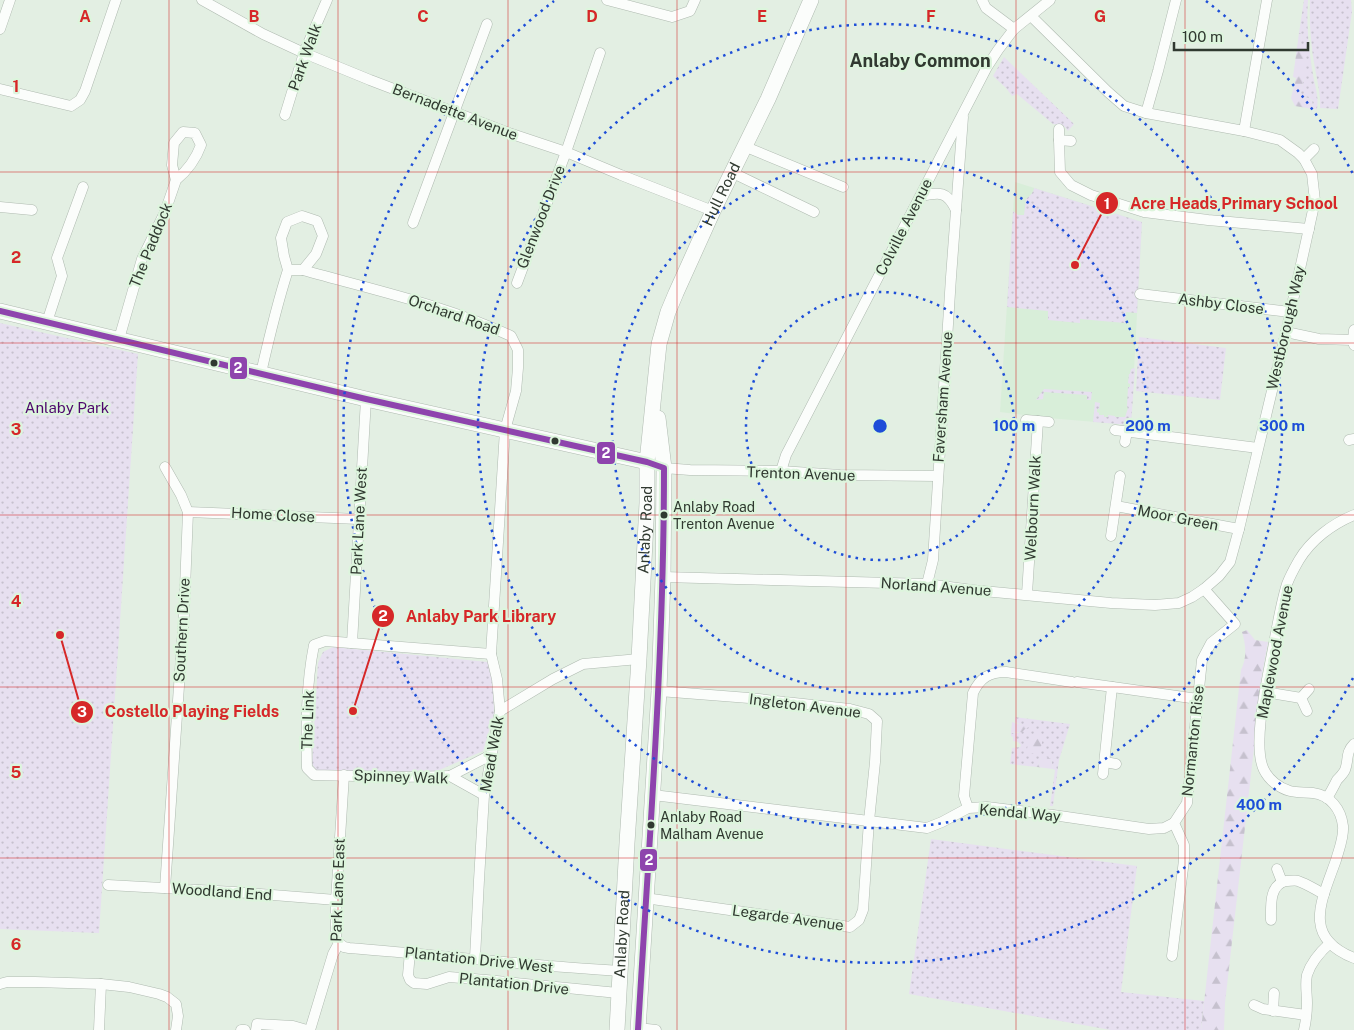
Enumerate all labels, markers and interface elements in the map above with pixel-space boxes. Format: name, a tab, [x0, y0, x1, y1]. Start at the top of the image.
text: A	[79, 7, 91, 26]
text: B	[249, 7, 260, 26]
text: C	[417, 7, 429, 26]
text: D	[586, 7, 598, 26]
text: E	[757, 7, 767, 26]
text: F	[926, 7, 936, 26]
text: G	[1094, 7, 1106, 26]
scale bar	[1174, 20, 1308, 52]
street label: Park Walk	[285, 21, 325, 93]
text: 100 m	[1182, 28, 1223, 45]
district label: Anlaby Common	[849, 50, 991, 71]
text: 1	[13, 77, 19, 96]
street label: Bernadette Avenue	[390, 80, 520, 143]
street label: Hull Road	[698, 160, 744, 228]
street label: Glenwood Drive	[513, 163, 568, 271]
street label: Colville Avenue	[872, 175, 935, 278]
callout: Acre Heads Primary School	[1095, 188, 1348, 219]
text: Acre Heads Primary School	[1130, 194, 1338, 213]
text: 1	[1104, 195, 1110, 212]
street label: The Paddock	[126, 200, 175, 290]
text: 2	[11, 248, 21, 267]
street label: Westborough Way	[1263, 264, 1308, 391]
street label: Ashby Close	[1177, 290, 1265, 317]
street label: Orchard Road	[406, 291, 502, 338]
street label: Faversham Avenue	[929, 331, 956, 463]
line badge: 2	[229, 356, 248, 380]
unlabelled marker	[209, 358, 219, 368]
text: 2	[234, 360, 243, 376]
park label: Anlaby Park	[25, 399, 109, 416]
centre of rings	[871, 417, 889, 435]
text: 100 m	[993, 417, 1035, 434]
text: 200 m	[1125, 417, 1171, 434]
text: 300 m	[1259, 417, 1305, 434]
text: 3	[11, 420, 21, 439]
unlabelled marker	[550, 436, 560, 446]
line badge: 2	[596, 441, 616, 465]
text: 2	[602, 445, 611, 461]
street label: Welbourn Walk	[1021, 455, 1044, 561]
street label: Trenton Avenue	[746, 463, 856, 484]
street label: Park Lane West	[347, 466, 370, 575]
street label: Anlaby Road	[634, 486, 655, 574]
place label: Anlaby Road Trenton Avenue	[673, 499, 775, 532]
street label: Moor Green	[1136, 501, 1220, 534]
street label: Home Close	[231, 504, 315, 525]
marker: Anlaby Road Trenton Avenue	[659, 510, 669, 520]
street label: Norland Avenue	[880, 574, 992, 599]
street label: Southern Drive	[170, 577, 193, 682]
street label: Maplewood Avenue	[1253, 584, 1296, 720]
text: 4	[11, 592, 22, 611]
callout: Anlaby Park Library	[371, 600, 567, 631]
text: 2	[378, 607, 388, 624]
text: Anlaby Park Library	[406, 607, 556, 626]
street label: Normanton Rise	[1178, 685, 1207, 797]
street label: The Link	[298, 690, 317, 750]
street label: Ingleton Avenue	[748, 690, 862, 721]
callout: Costello Playing Fields	[69, 696, 289, 727]
text: Costello Playing Fields	[105, 702, 279, 721]
text: 3	[77, 703, 87, 720]
street label: Mead Walk	[476, 715, 507, 793]
text: 5	[11, 763, 22, 782]
street label: Spinney Walk	[353, 766, 449, 787]
text: 400 m	[1236, 796, 1282, 813]
street label: Kendal Way	[979, 800, 1062, 825]
place label: Anlaby Road Malham Avenue	[660, 809, 764, 842]
marker: Anlaby Road Malham Avenue	[646, 820, 656, 830]
street label: Park Lane East	[327, 838, 348, 942]
line badge: 2	[639, 848, 658, 872]
text: 2	[645, 852, 654, 868]
street label: Woodland End	[171, 880, 273, 903]
street label: Anlaby Road	[611, 890, 632, 979]
street label: Legarde Avenue	[731, 901, 845, 934]
text: 6	[11, 935, 21, 954]
street label: Plantation Drive West	[404, 943, 554, 976]
street label: Plantation Drive	[458, 969, 570, 998]

